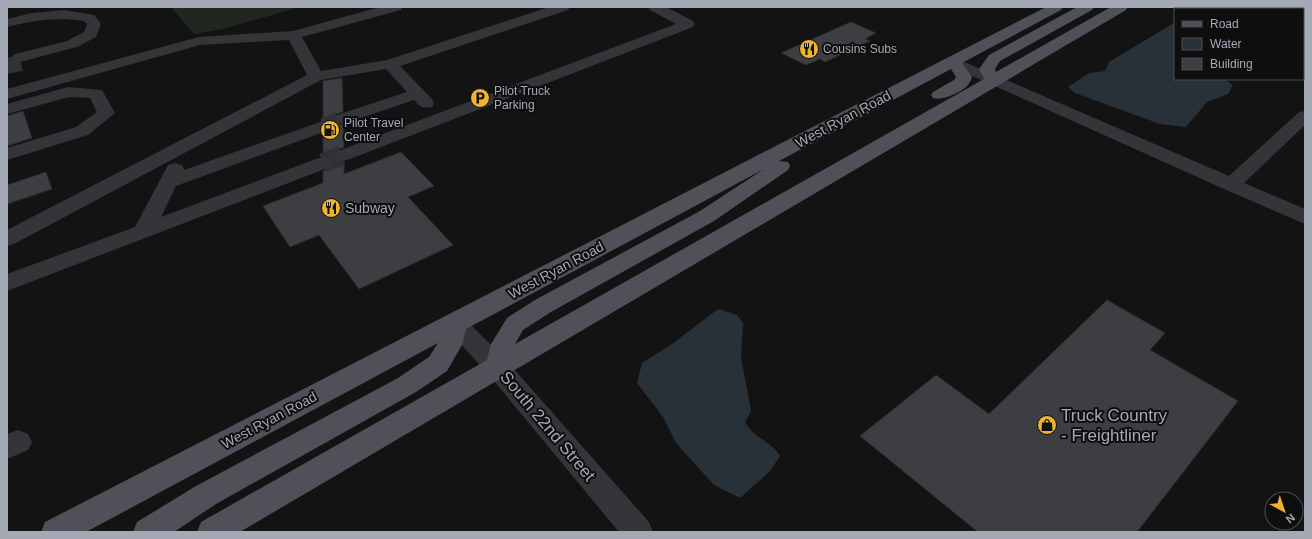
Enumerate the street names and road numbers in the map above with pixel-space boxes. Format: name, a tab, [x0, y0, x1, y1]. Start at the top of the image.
street label: West Ryan Road	[793, 87, 893, 151]
street label: West Ryan Road	[506, 238, 606, 302]
street label: South 22nd Street	[496, 368, 599, 485]
street label: West Ryan Road	[219, 388, 319, 452]

